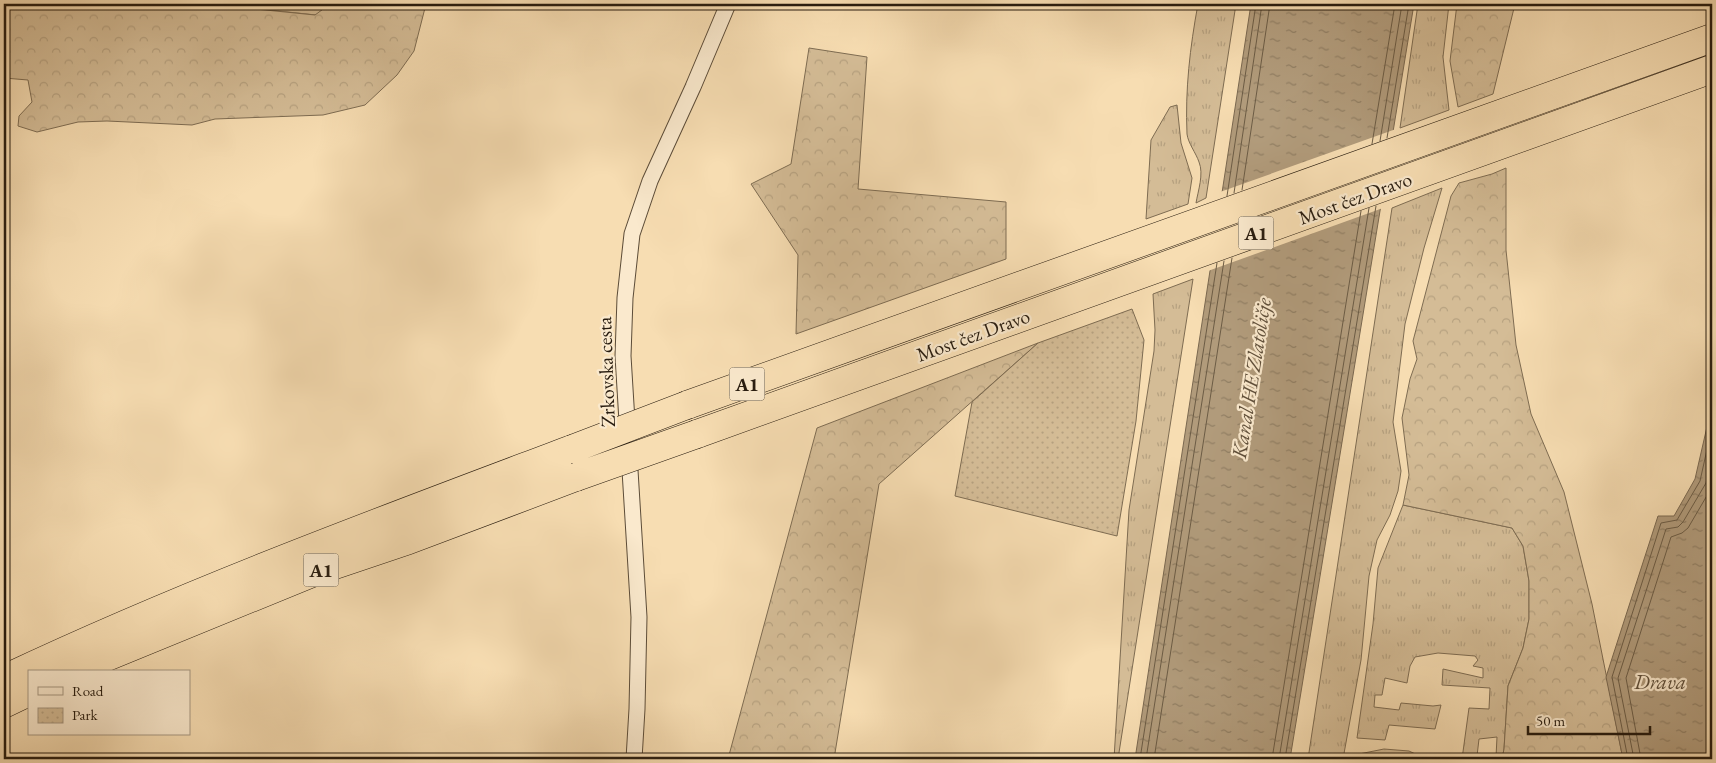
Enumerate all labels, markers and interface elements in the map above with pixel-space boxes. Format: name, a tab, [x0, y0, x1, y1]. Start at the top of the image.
street label: Most čez Dravo	[1295, 165, 1415, 231]
road number: A1	[1238, 217, 1274, 250]
water label: Kanal HE Zlatoličje	[1225, 295, 1277, 461]
street label: Most čez Dravo	[913, 302, 1033, 368]
street label: Zrkovska cesta	[591, 316, 621, 428]
road number: A1	[730, 368, 764, 400]
road number: A1	[304, 554, 338, 586]
water label: Drava	[1633, 668, 1686, 695]
legend	[28, 670, 190, 736]
text: Road	[72, 681, 104, 700]
scale bar	[1528, 703, 1651, 735]
text: Park	[72, 705, 99, 724]
text: 50 m	[1536, 711, 1565, 730]

